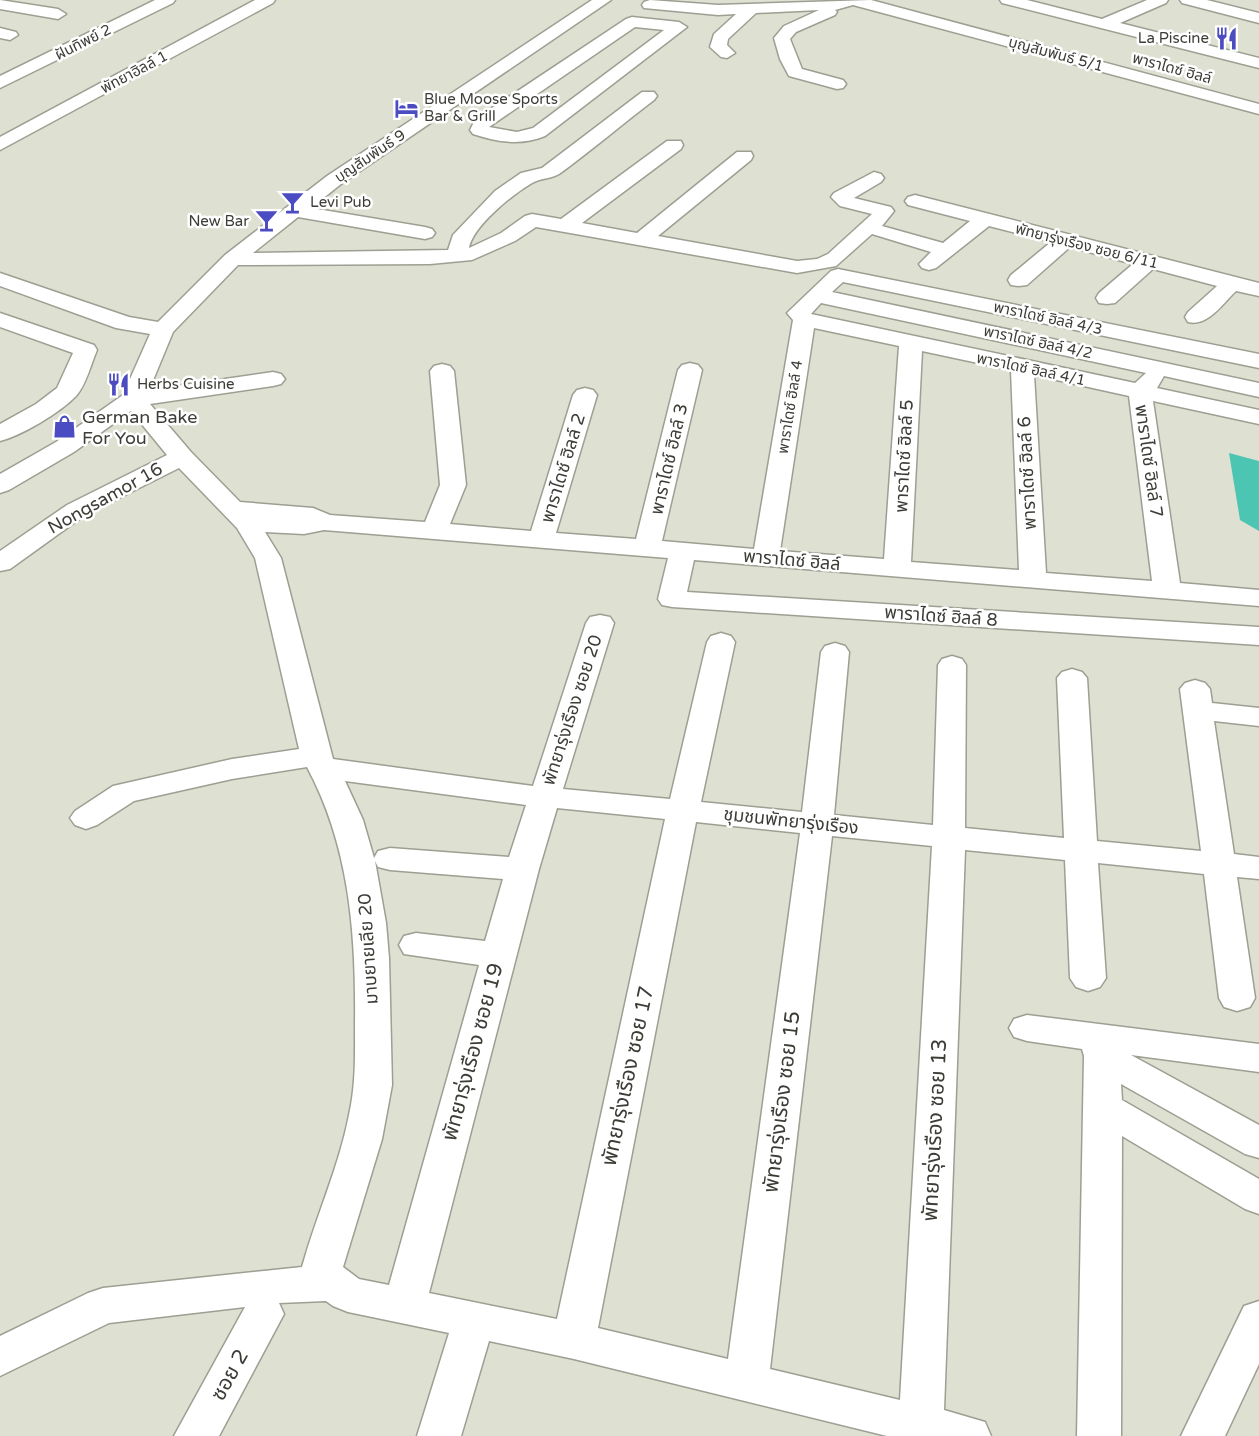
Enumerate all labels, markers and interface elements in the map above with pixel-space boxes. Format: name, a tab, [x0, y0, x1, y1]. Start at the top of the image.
street label: ฝันทิพย์ 2	[52, 20, 114, 64]
restaurant icon: La Piscine	[1214, 25, 1240, 51]
place label: La Piscine	[1138, 29, 1209, 47]
street label: บุญสัมพันธ์ 5/1	[1007, 33, 1105, 75]
street label: พัทยาฮิลล์ 1	[97, 47, 171, 97]
street label: พาราไดซ์ ฮิลล์	[1130, 49, 1214, 87]
place label: Blue Moose Sports Bar & Grill	[424, 90, 558, 125]
hotel icon: Blue Moose Sports Bar & Grill	[393, 95, 419, 121]
street label: บุญสัมพันธ์ 9	[331, 126, 409, 186]
bar icon: Levi Pub	[279, 189, 305, 215]
place label: Levi Pub	[310, 193, 371, 211]
bar icon: New Bar	[254, 208, 280, 234]
place label: New Bar	[188, 212, 249, 230]
street label: พัทยารุ่งเรือง ซอย 6/11	[1014, 220, 1160, 272]
street label: พาราไดซ์ ฮิลล์ 4/3	[992, 298, 1104, 338]
street label: พาราไดซ์ ฮิลล์ 4/2	[982, 322, 1094, 362]
street label: พาราไดซ์ ฮิลล์ 4/1	[975, 349, 1087, 389]
street label: พาราไดซ์ ฮิลล์ 4	[774, 359, 806, 455]
restaurant icon: Herbs Cuisine	[106, 371, 132, 397]
place label: Herbs Cuisine	[137, 375, 235, 393]
street label: พาราไดซ์ ฮิลล์ 5	[890, 399, 918, 513]
street label: พาราไดซ์ ฮิลล์ 3	[646, 401, 692, 517]
street label: พาราไดซ์ ฮิลล์ 7	[1130, 403, 1168, 519]
place label: German Bake For You	[82, 406, 197, 449]
street label: พาราไดซ์ ฮิลล์ 2	[536, 410, 590, 526]
shop icon: German Bake For You	[51, 414, 77, 440]
street label: พาราไดซ์ ฮิลล์ 6	[1013, 416, 1041, 530]
street label: Nongsamor 16	[44, 457, 166, 539]
street label: พาราไดซ์ ฮิลล์	[742, 545, 842, 575]
street label: พาราไดซ์ ฮิลล์ 8	[884, 601, 998, 631]
street label: พัทยารุ่งเรือง ซอย 20	[537, 632, 607, 788]
street label: ชุมชนพัทยารุ่งเรือง	[722, 803, 860, 839]
street label: มาบยายเลีย 20	[353, 893, 383, 1005]
street label: พัทยารุ่งเรือง ซอย 19	[437, 960, 509, 1144]
street label: พัทยารุ่งเรือง ซอย 17	[597, 984, 659, 1168]
street label: พัทยารุ่งเรือง ซอย 15	[758, 1010, 806, 1194]
street label: พัทยารุ่งเรือง ซอย 13	[918, 1038, 952, 1222]
street label: ซอย 2	[206, 1345, 254, 1405]

